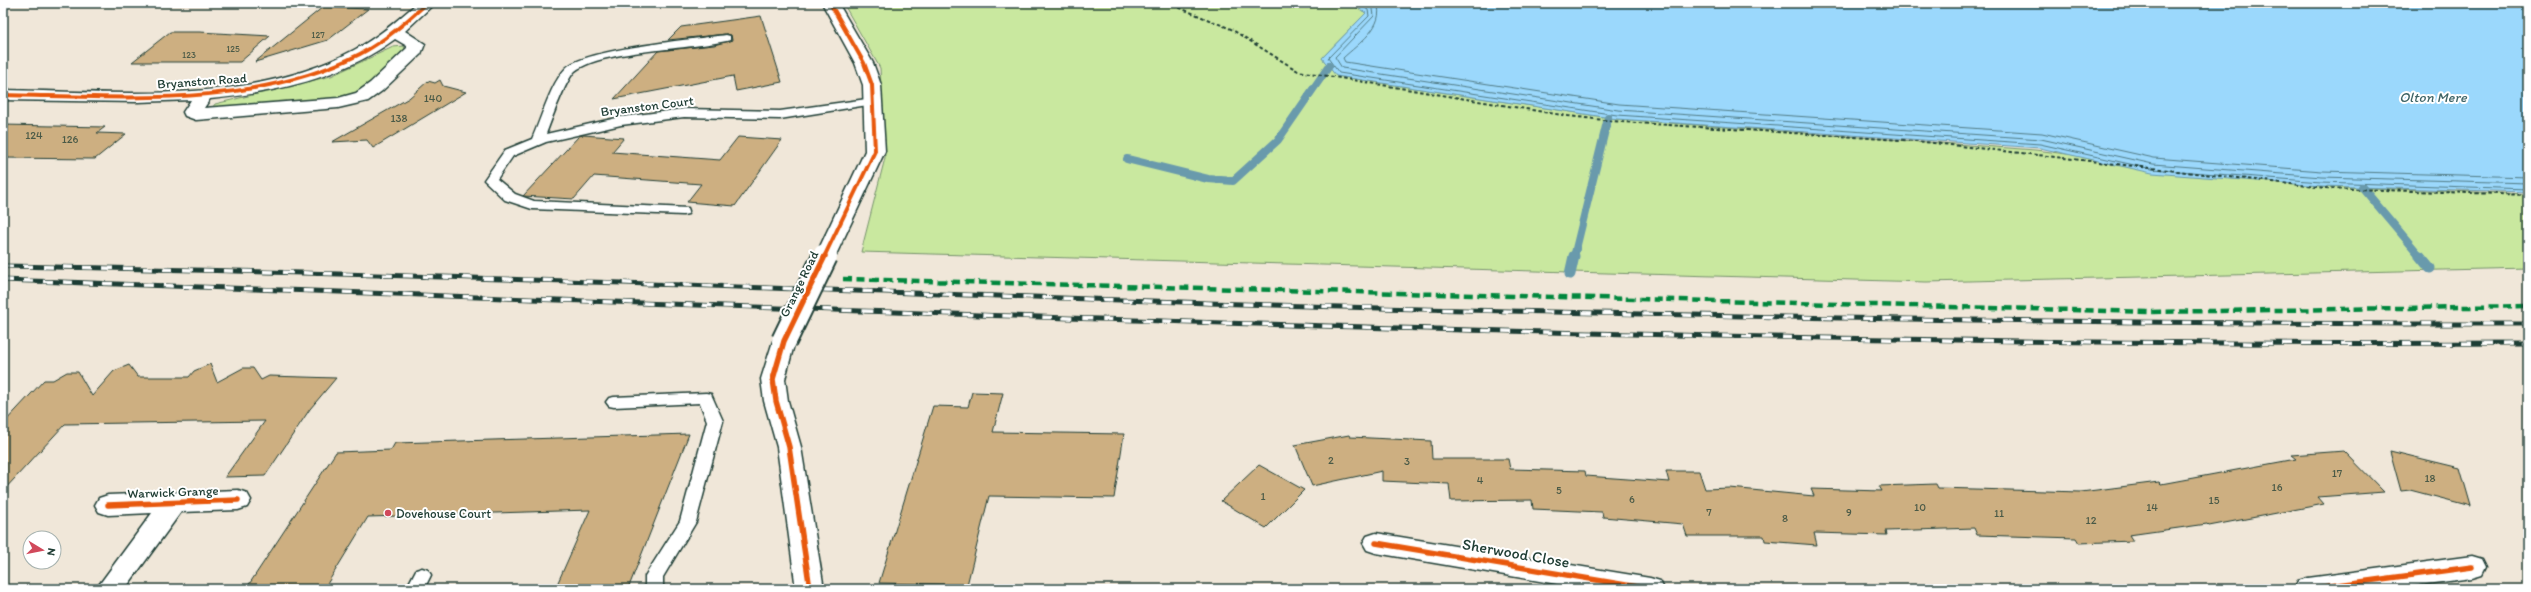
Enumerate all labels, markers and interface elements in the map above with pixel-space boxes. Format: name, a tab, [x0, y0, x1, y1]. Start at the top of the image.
house number: 127	[311, 29, 325, 40]
house number: 125	[226, 43, 240, 54]
house number: 123	[182, 49, 196, 60]
street label: Bryanston Road	[157, 70, 247, 92]
water label: Olton Mere	[2399, 89, 2468, 106]
house number: 140	[424, 92, 442, 105]
street label: Bryanston Court	[600, 93, 694, 119]
house number: 138	[390, 112, 408, 125]
house number: 124	[25, 129, 43, 142]
house number: 126	[62, 133, 79, 146]
street label: Grange Road	[776, 248, 822, 320]
house number: 2	[1328, 454, 1334, 467]
house number: 3	[1404, 455, 1410, 468]
house number: 17	[2332, 467, 2343, 480]
house number: 18	[2424, 472, 2436, 485]
house number: 4	[1477, 474, 1484, 487]
house number: 16	[2272, 481, 2283, 494]
street label: Warwick Grange	[127, 483, 219, 501]
house number: 5	[1556, 484, 1562, 497]
house number: 1	[1260, 490, 1266, 503]
house number: 6	[1629, 493, 1635, 506]
house number: 15	[2209, 494, 2220, 507]
house number: 10	[1914, 501, 1926, 514]
house number: 14	[2146, 501, 2158, 514]
place label: Dovehouse Court	[396, 506, 491, 521]
house number: 7	[1706, 506, 1712, 519]
house number: 9	[1846, 506, 1852, 519]
house number: 11	[1994, 507, 2004, 520]
marker: Dovehouse Court	[383, 508, 393, 518]
house number: 8	[1782, 512, 1788, 525]
house number: 12	[2086, 514, 2097, 527]
north arrow	[22, 530, 62, 570]
street label: Sherwood Close	[1461, 534, 1571, 572]
text: N	[44, 547, 58, 556]

